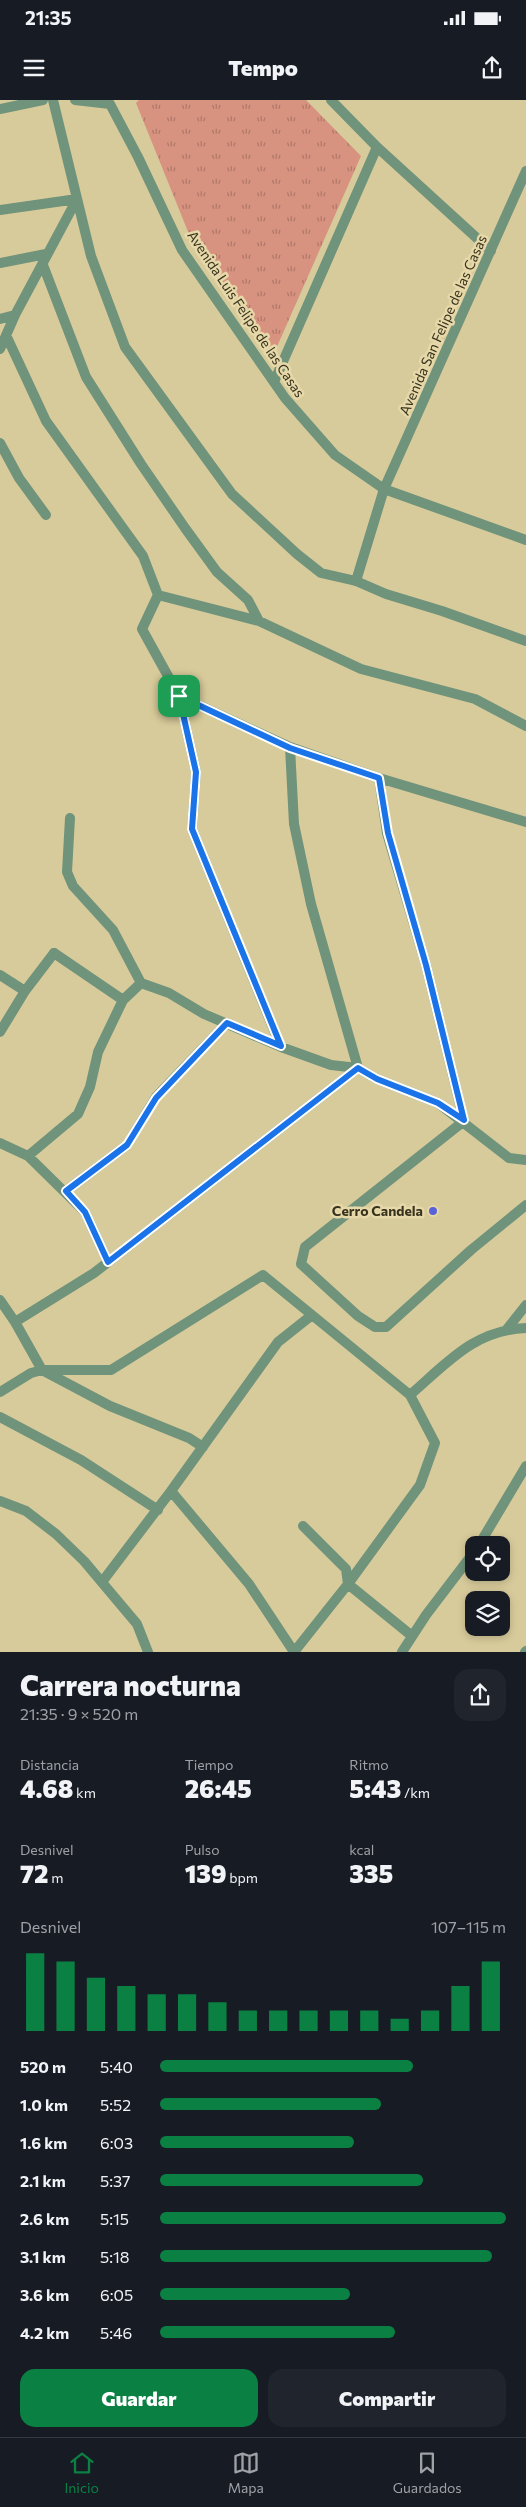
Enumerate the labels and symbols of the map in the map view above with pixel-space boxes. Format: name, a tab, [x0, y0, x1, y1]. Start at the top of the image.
street label: Avenida Luis Felipe de las Casas	[184, 227, 309, 400]
street label: Avenida San Felipe de las Casas	[395, 232, 490, 417]
pin	[158, 675, 200, 717]
place label: Cerro Candela	[332, 1202, 423, 1219]
marker: Cerro Candela	[427, 1205, 439, 1217]

